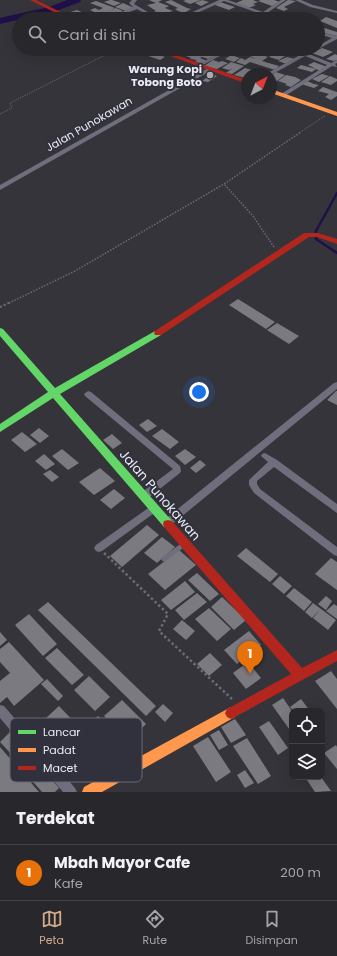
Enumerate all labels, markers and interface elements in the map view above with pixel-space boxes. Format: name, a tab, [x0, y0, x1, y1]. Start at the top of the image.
search box	[12, 12, 325, 56]
icon: search	[26, 23, 48, 45]
text: Cari di sini	[58, 24, 136, 45]
place label: Warung Kopi Tobong Boto	[128, 61, 202, 90]
north arrow	[241, 68, 277, 104]
marker: Warung Kopi Tobong Boto	[205, 70, 215, 80]
street label: Jalan Punokawan	[43, 93, 135, 155]
your location	[189, 382, 209, 402]
street label: Jalan Punokawan	[115, 445, 205, 545]
pin: 1	[237, 641, 263, 674]
map controls	[289, 708, 325, 780]
button: locate	[289, 708, 325, 744]
legend	[10, 718, 142, 782]
text: Lancar	[43, 724, 80, 740]
text: Padat	[43, 742, 76, 758]
button: layers	[289, 744, 325, 780]
text: Macet	[43, 760, 77, 776]
text: Terdekat	[16, 806, 95, 830]
text: Mbah Mayor Cafe	[54, 852, 190, 873]
text: 1	[27, 863, 31, 882]
text: 200 m	[280, 863, 321, 882]
text: Kafe	[54, 874, 83, 893]
tab: Peta	[39, 908, 64, 949]
tab: Rute	[142, 908, 167, 949]
tab: Disimpan	[246, 908, 298, 949]

